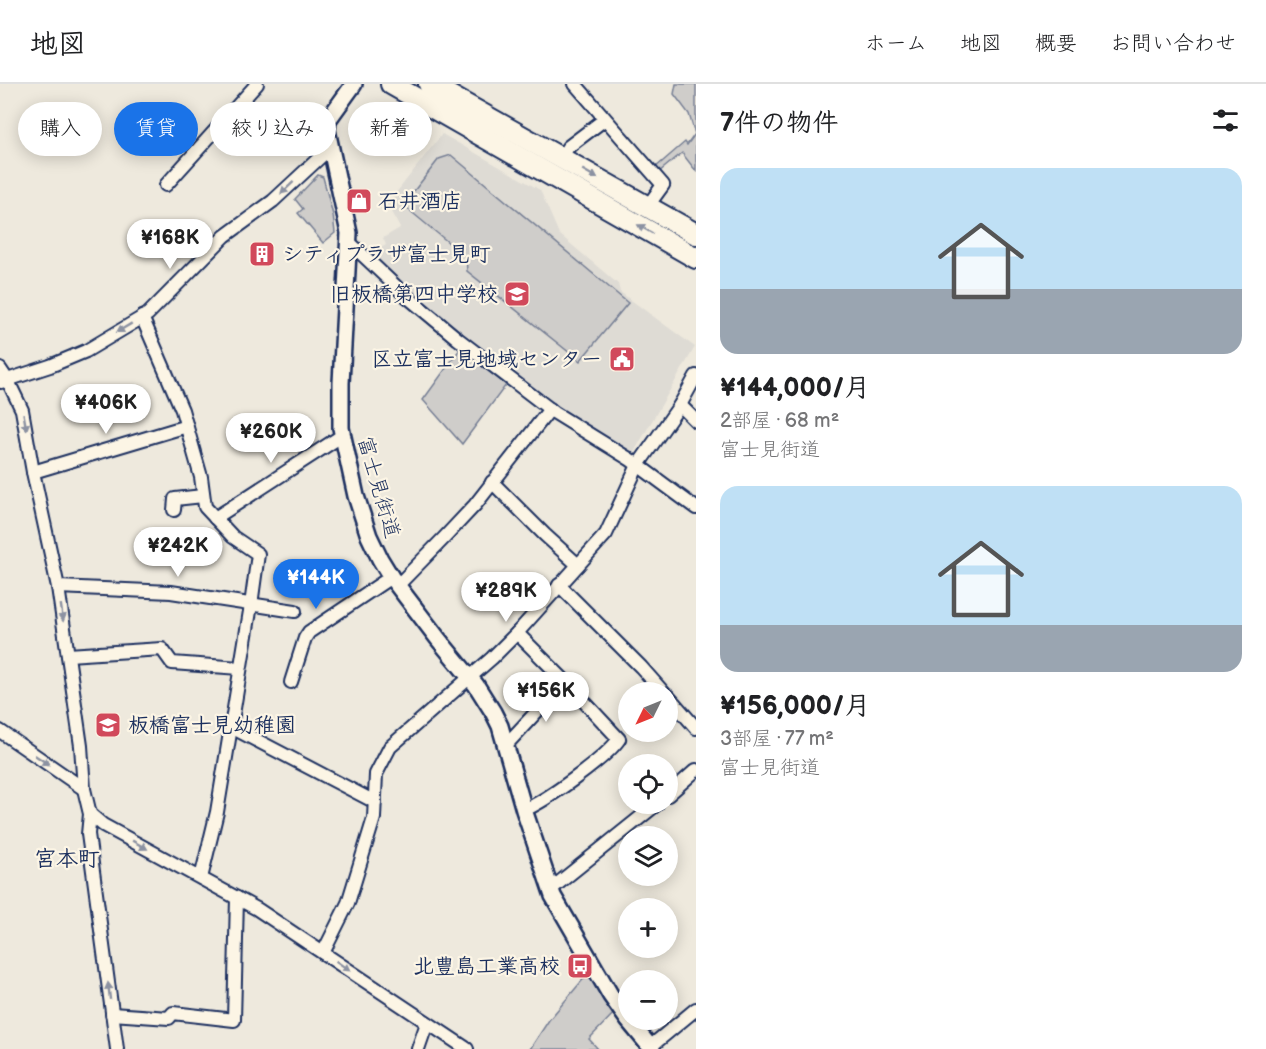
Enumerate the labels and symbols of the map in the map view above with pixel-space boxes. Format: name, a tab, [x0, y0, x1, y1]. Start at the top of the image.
one-way arrow	[582, 169, 598, 180]
one-way arrow	[280, 181, 295, 195]
shop icon: 石井酒店	[344, 186, 374, 216]
place label: 石井酒店	[378, 189, 462, 214]
pin: ¥168K	[128, 219, 212, 270]
one-way arrow	[637, 224, 653, 235]
building icon: シティプラザ富士見町	[247, 239, 277, 269]
place label: シティプラザ富士見町	[282, 242, 491, 267]
school or university icon: 旧板橋第四中学校	[502, 279, 532, 309]
place label: 旧板橋第四中学校	[330, 282, 498, 307]
one-way arrow	[115, 323, 132, 333]
public building icon: 区立富士見地域センター	[607, 344, 637, 374]
place label: 区立富士見地域センター	[371, 347, 602, 372]
pin: ¥406K	[64, 384, 148, 435]
one-way arrow	[20, 412, 29, 431]
pin: ¥260K	[229, 413, 313, 464]
street label: 富士見街道	[352, 433, 405, 541]
pin: ¥242K	[136, 527, 220, 578]
pin: ¥144K	[274, 559, 358, 610]
pin: ¥289K	[464, 572, 548, 623]
one-way arrow	[58, 604, 67, 623]
pin: ¥156K	[504, 672, 588, 723]
north arrow	[618, 682, 678, 742]
school or university icon: 板橋富士見幼稚園	[93, 710, 123, 740]
place label: 板橋富士見幼稚園	[128, 713, 296, 738]
one-way arrow	[34, 754, 50, 765]
one-way arrow	[132, 840, 149, 850]
district label: 宮本町	[34, 846, 100, 873]
bus stop icon: 北豊島工業高校	[565, 951, 595, 981]
place label: 北豊島工業高校	[413, 954, 560, 979]
one-way arrow	[335, 960, 351, 971]
one-way arrow	[104, 982, 114, 1001]

